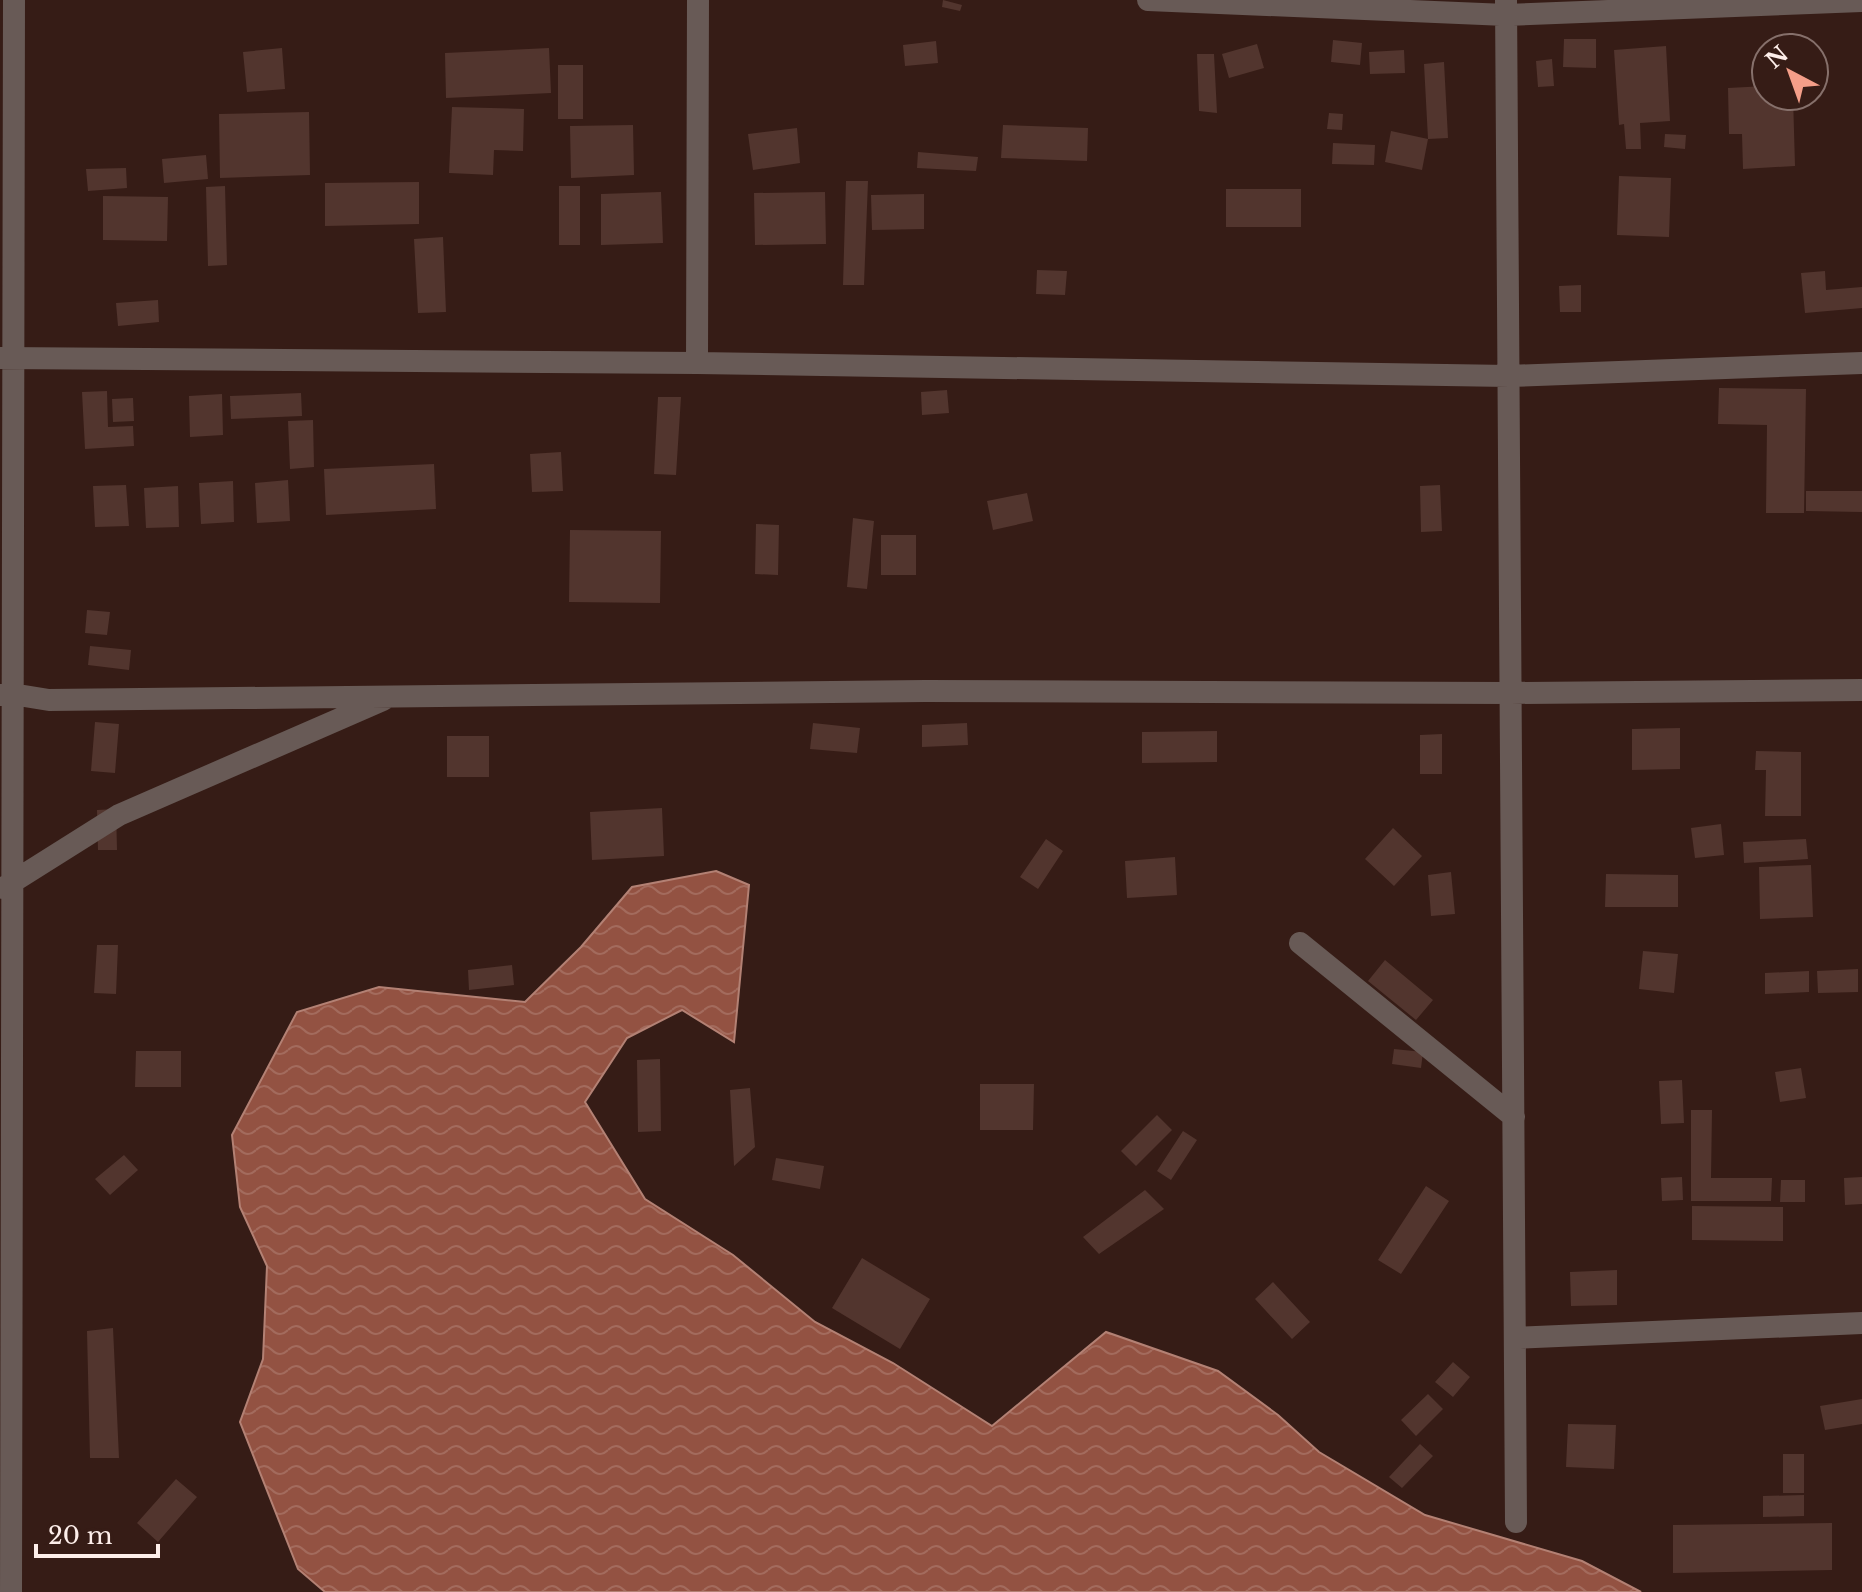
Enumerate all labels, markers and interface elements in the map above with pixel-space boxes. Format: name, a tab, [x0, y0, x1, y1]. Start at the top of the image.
north arrow	[1750, 32, 1830, 112]
text: N	[1761, 40, 1794, 74]
scale bar	[36, 1508, 158, 1558]
text: 20 m	[48, 1521, 113, 1550]

